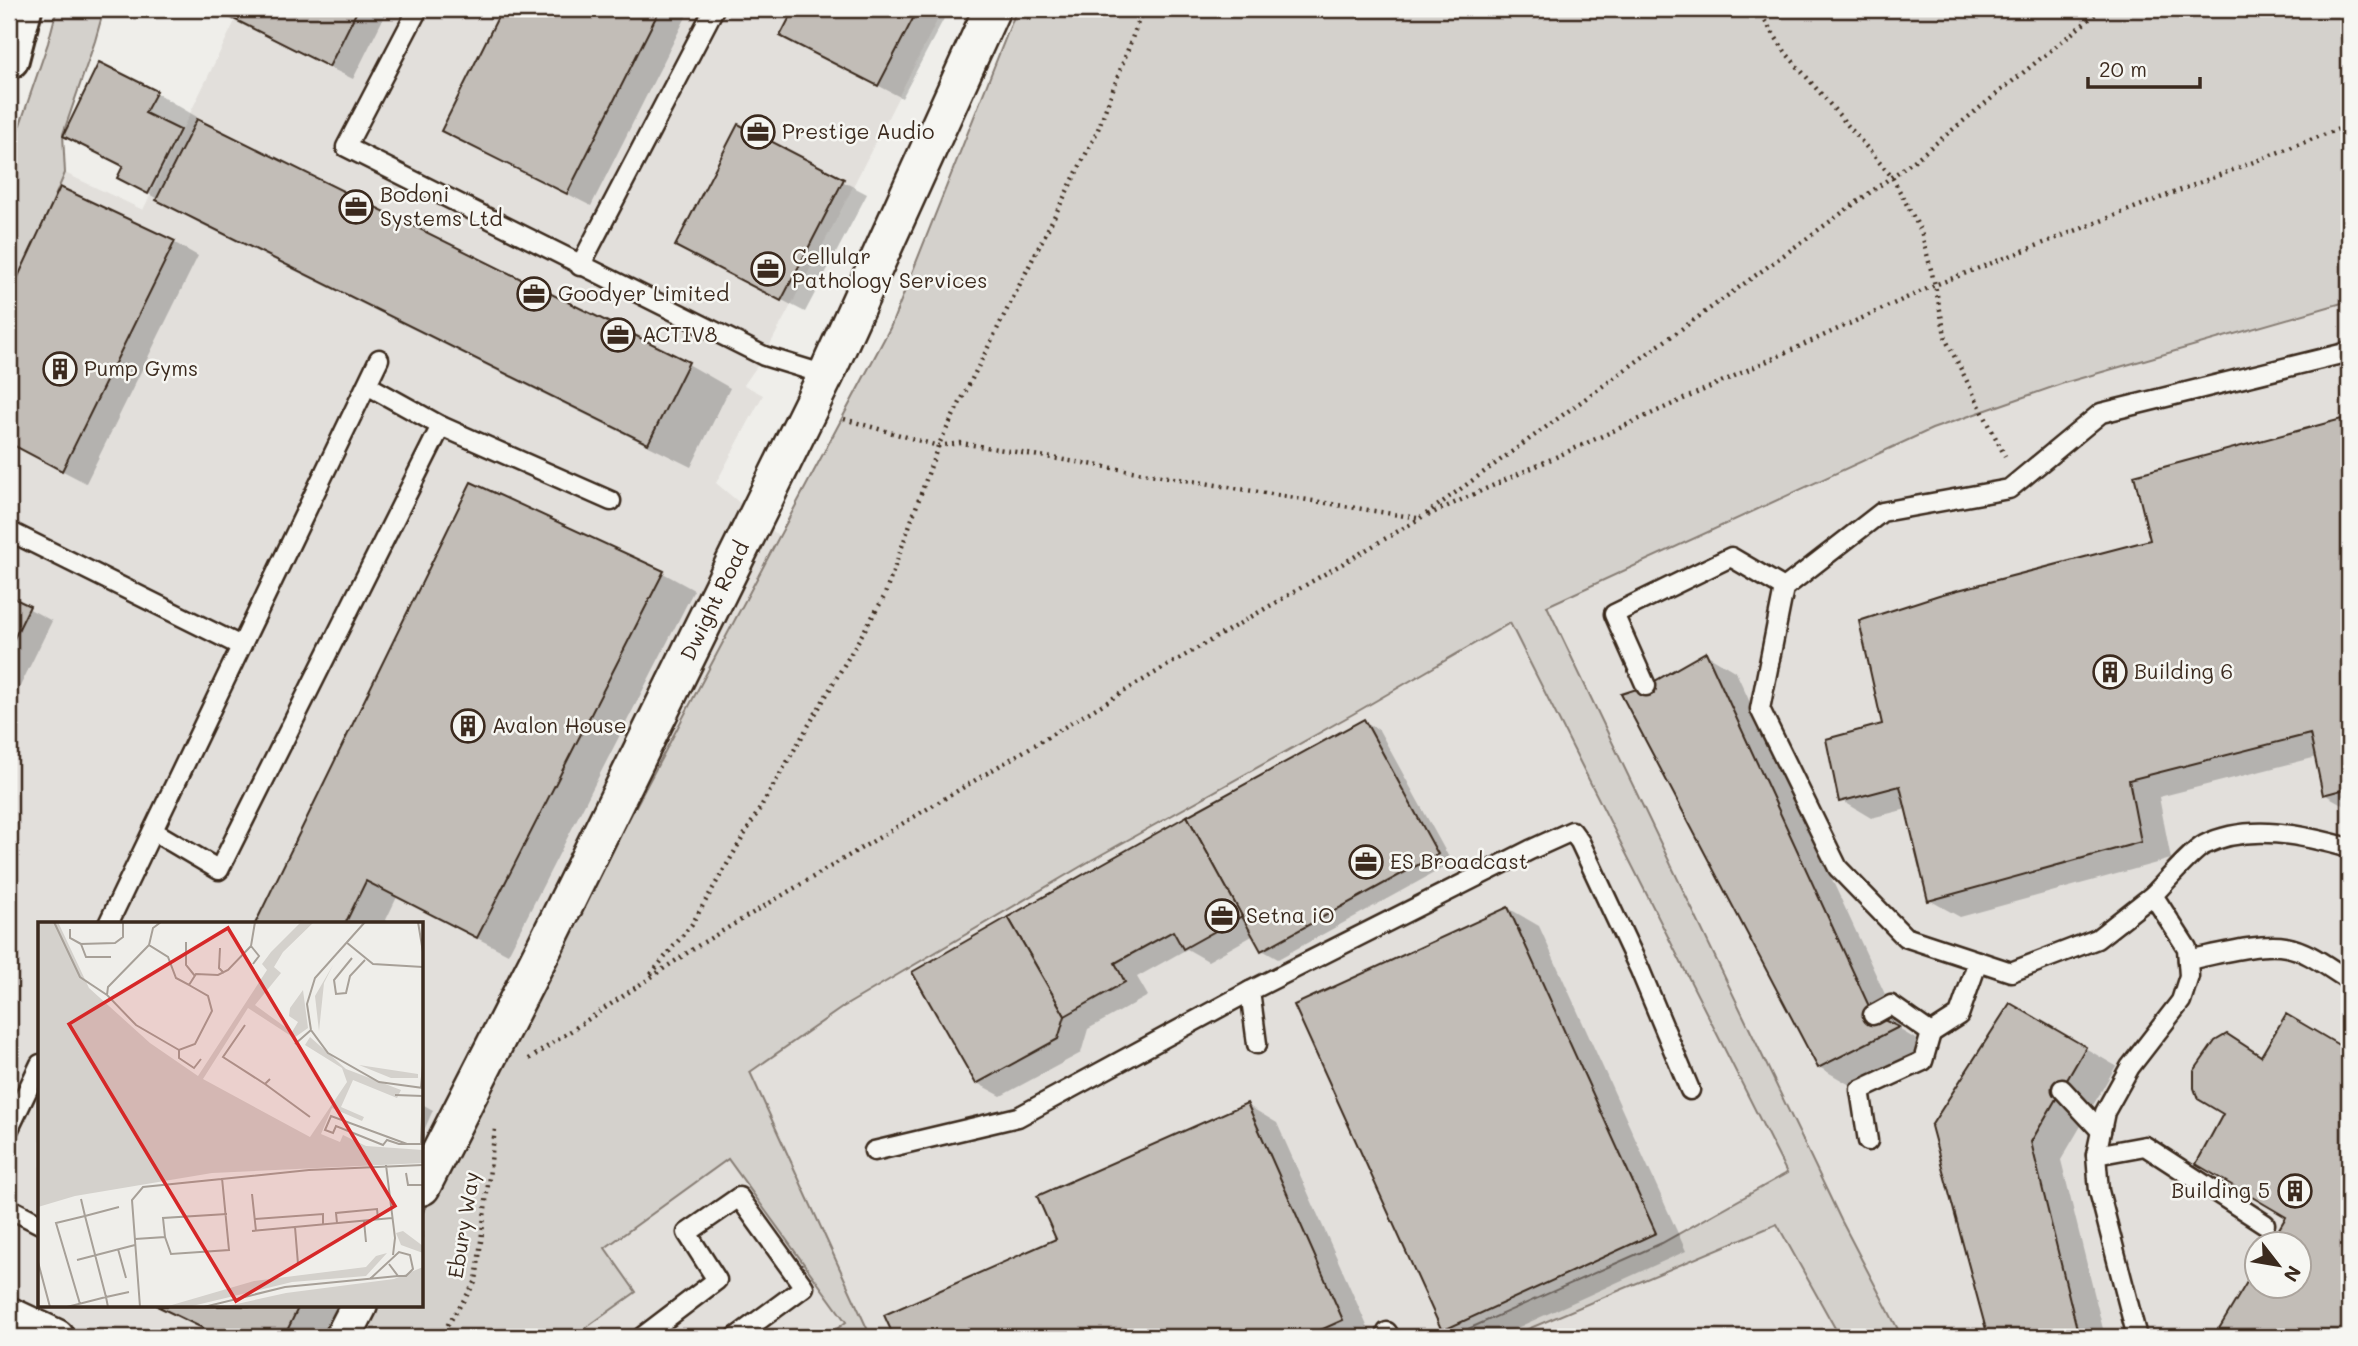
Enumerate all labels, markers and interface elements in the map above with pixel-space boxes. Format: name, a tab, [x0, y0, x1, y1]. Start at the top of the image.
scale bar	[2088, 46, 2200, 90]
text: 20 m	[2099, 55, 2147, 82]
office icon: Prestige Audio	[739, 113, 777, 151]
place label: Prestige Audio	[782, 117, 934, 144]
place label: Bodoni Systems Ltd	[380, 180, 503, 231]
office icon: Bodoni Systems Ltd	[337, 188, 375, 226]
place label: Cellular Pathology Services	[792, 242, 988, 293]
office icon: Cellular Pathology Services	[749, 250, 787, 288]
office icon: Goodyer Limited	[515, 275, 553, 313]
place label: Goodyer Limited	[558, 279, 729, 306]
office icon: ACTIV8	[599, 316, 637, 354]
place label: ACTIV8	[642, 320, 717, 347]
building icon: Pump Gyms	[41, 350, 79, 388]
place label: Pump Gyms	[84, 354, 198, 381]
street label: Dwight Road	[673, 536, 754, 664]
building icon: Building 6	[2091, 653, 2129, 691]
place label: Building 6	[2134, 657, 2233, 684]
building icon: Avalon House	[449, 707, 487, 745]
place label: Avalon House	[492, 711, 627, 738]
office icon: ES Broadcast	[1347, 843, 1385, 881]
place label: ES Broadcast	[1390, 847, 1528, 874]
office icon: Setna iO	[1203, 897, 1241, 935]
place label: Setna iO	[1246, 901, 1335, 928]
inset map	[38, 922, 424, 1308]
street label: Ebury Way	[441, 1170, 484, 1280]
building icon: Building 5	[2276, 1172, 2314, 1210]
place label: Building 5	[2171, 1176, 2270, 1203]
north arrow	[2242, 1230, 2312, 1300]
text: N	[2279, 1261, 2307, 1287]

